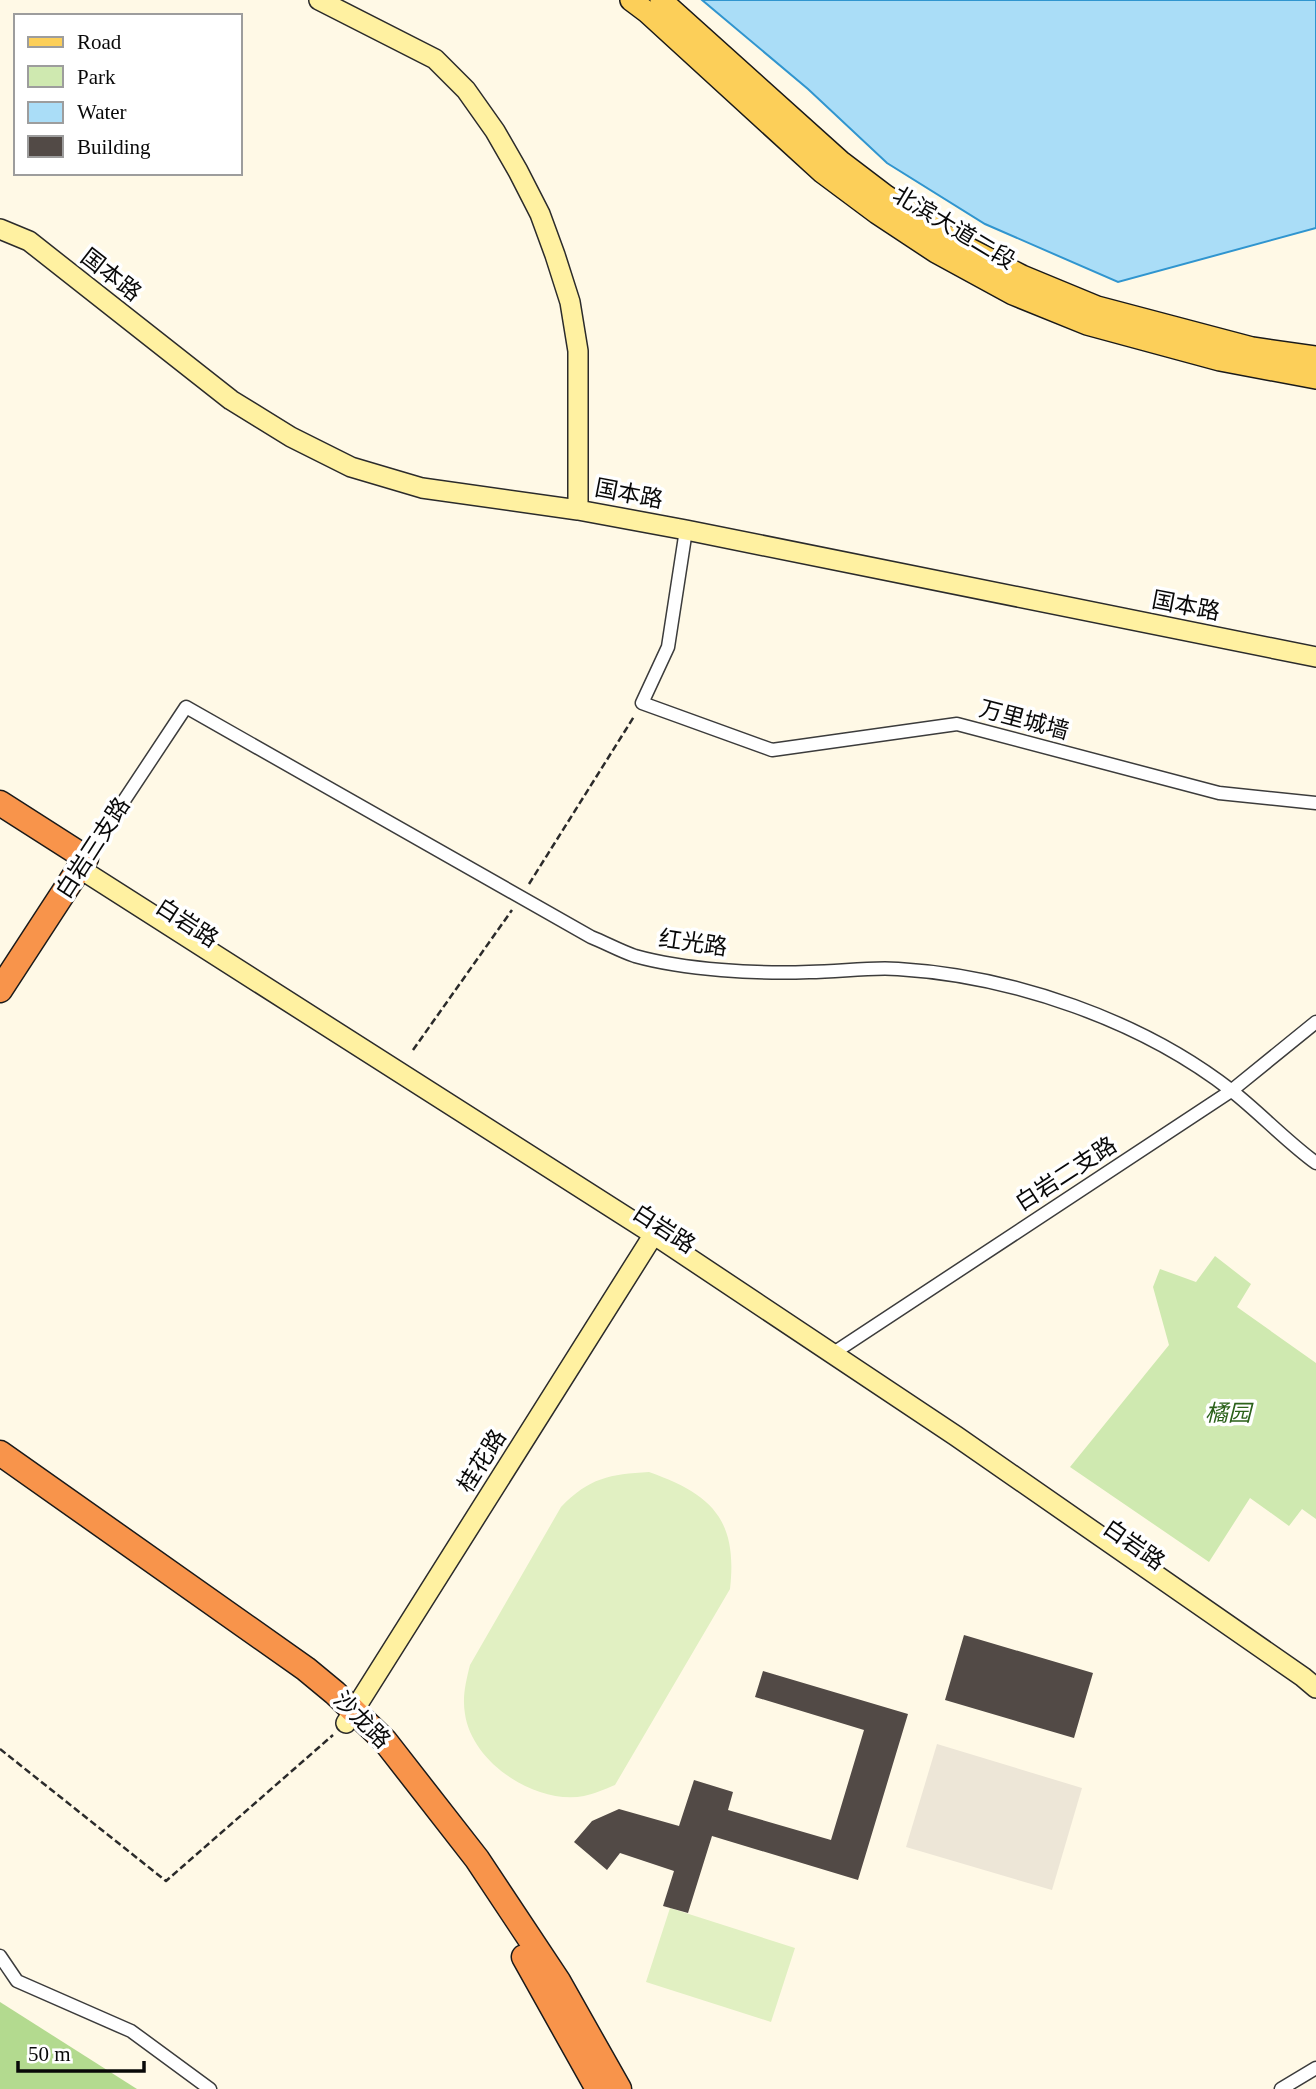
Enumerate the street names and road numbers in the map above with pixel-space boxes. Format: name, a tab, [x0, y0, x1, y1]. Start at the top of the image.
street label: 北滨大道二段	[888, 182, 1020, 274]
street label: 国本路	[76, 244, 146, 306]
street label: 国本路	[593, 475, 665, 513]
street label: 国本路	[1150, 587, 1222, 625]
street label: 万里城墙	[976, 696, 1072, 744]
street label: 白岩三支路	[51, 793, 135, 903]
street label: 白岩路	[151, 894, 223, 952]
street label: 红光路	[657, 926, 729, 960]
street label: 白岩二支路	[1011, 1132, 1121, 1216]
street label: 白岩路	[628, 1200, 700, 1258]
street label: 桂花路	[453, 1425, 511, 1497]
street label: 白岩路	[1099, 1515, 1169, 1575]
street label: 沙龙路	[329, 1687, 395, 1753]

